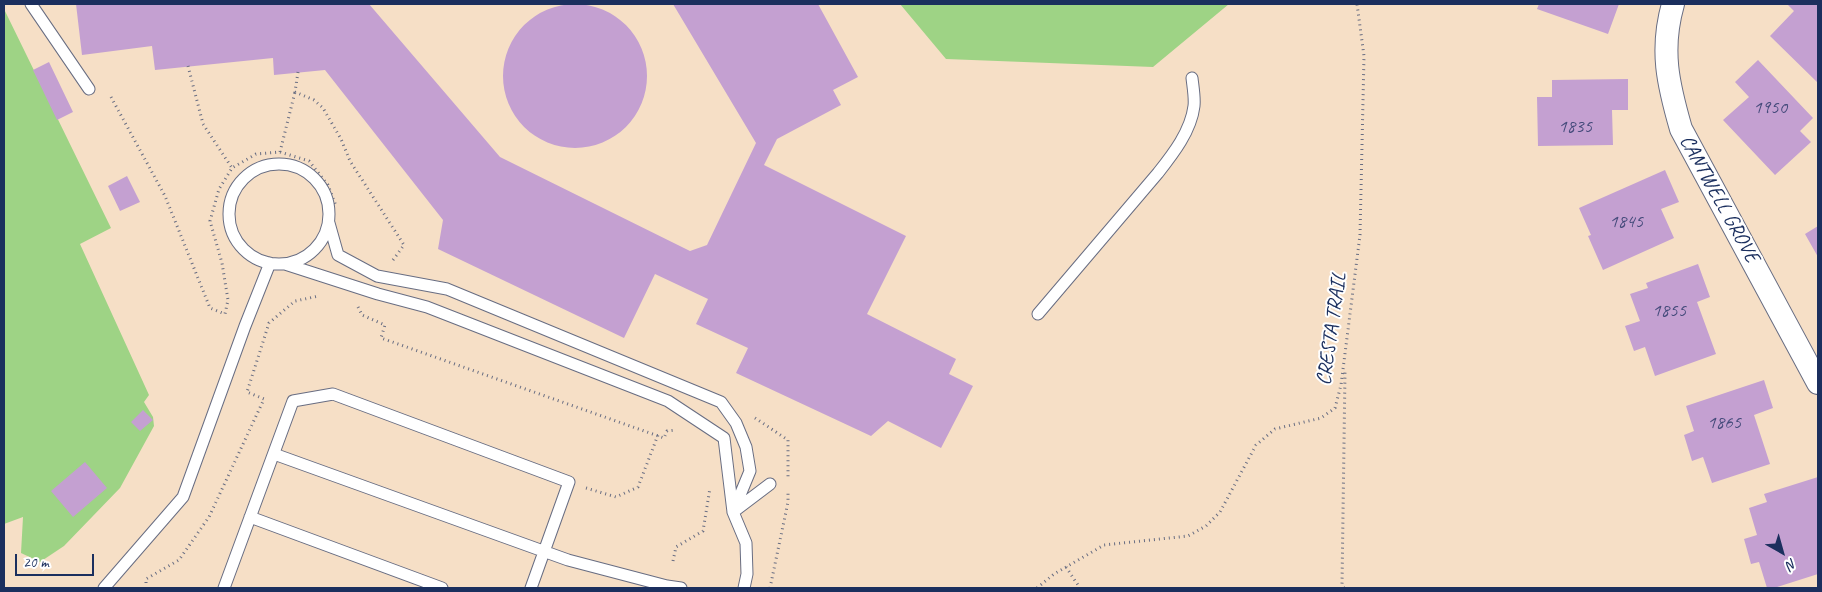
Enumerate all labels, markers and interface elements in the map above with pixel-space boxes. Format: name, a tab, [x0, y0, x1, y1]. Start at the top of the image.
house number: 1950	[1753, 97, 1787, 119]
house number: 1835	[1558, 116, 1592, 138]
street label: CANTWELL GROVE	[1674, 131, 1764, 267]
house number: 1845	[1609, 211, 1643, 233]
street label: CRESTA TRAIL	[1312, 271, 1352, 387]
house number: 1855	[1652, 300, 1686, 322]
house number: 1865	[1707, 412, 1741, 434]
north arrow	[1757, 527, 1807, 577]
scale bar	[18, 544, 96, 576]
text: 20 m	[23, 553, 49, 572]
text: N	[1783, 555, 1800, 574]

